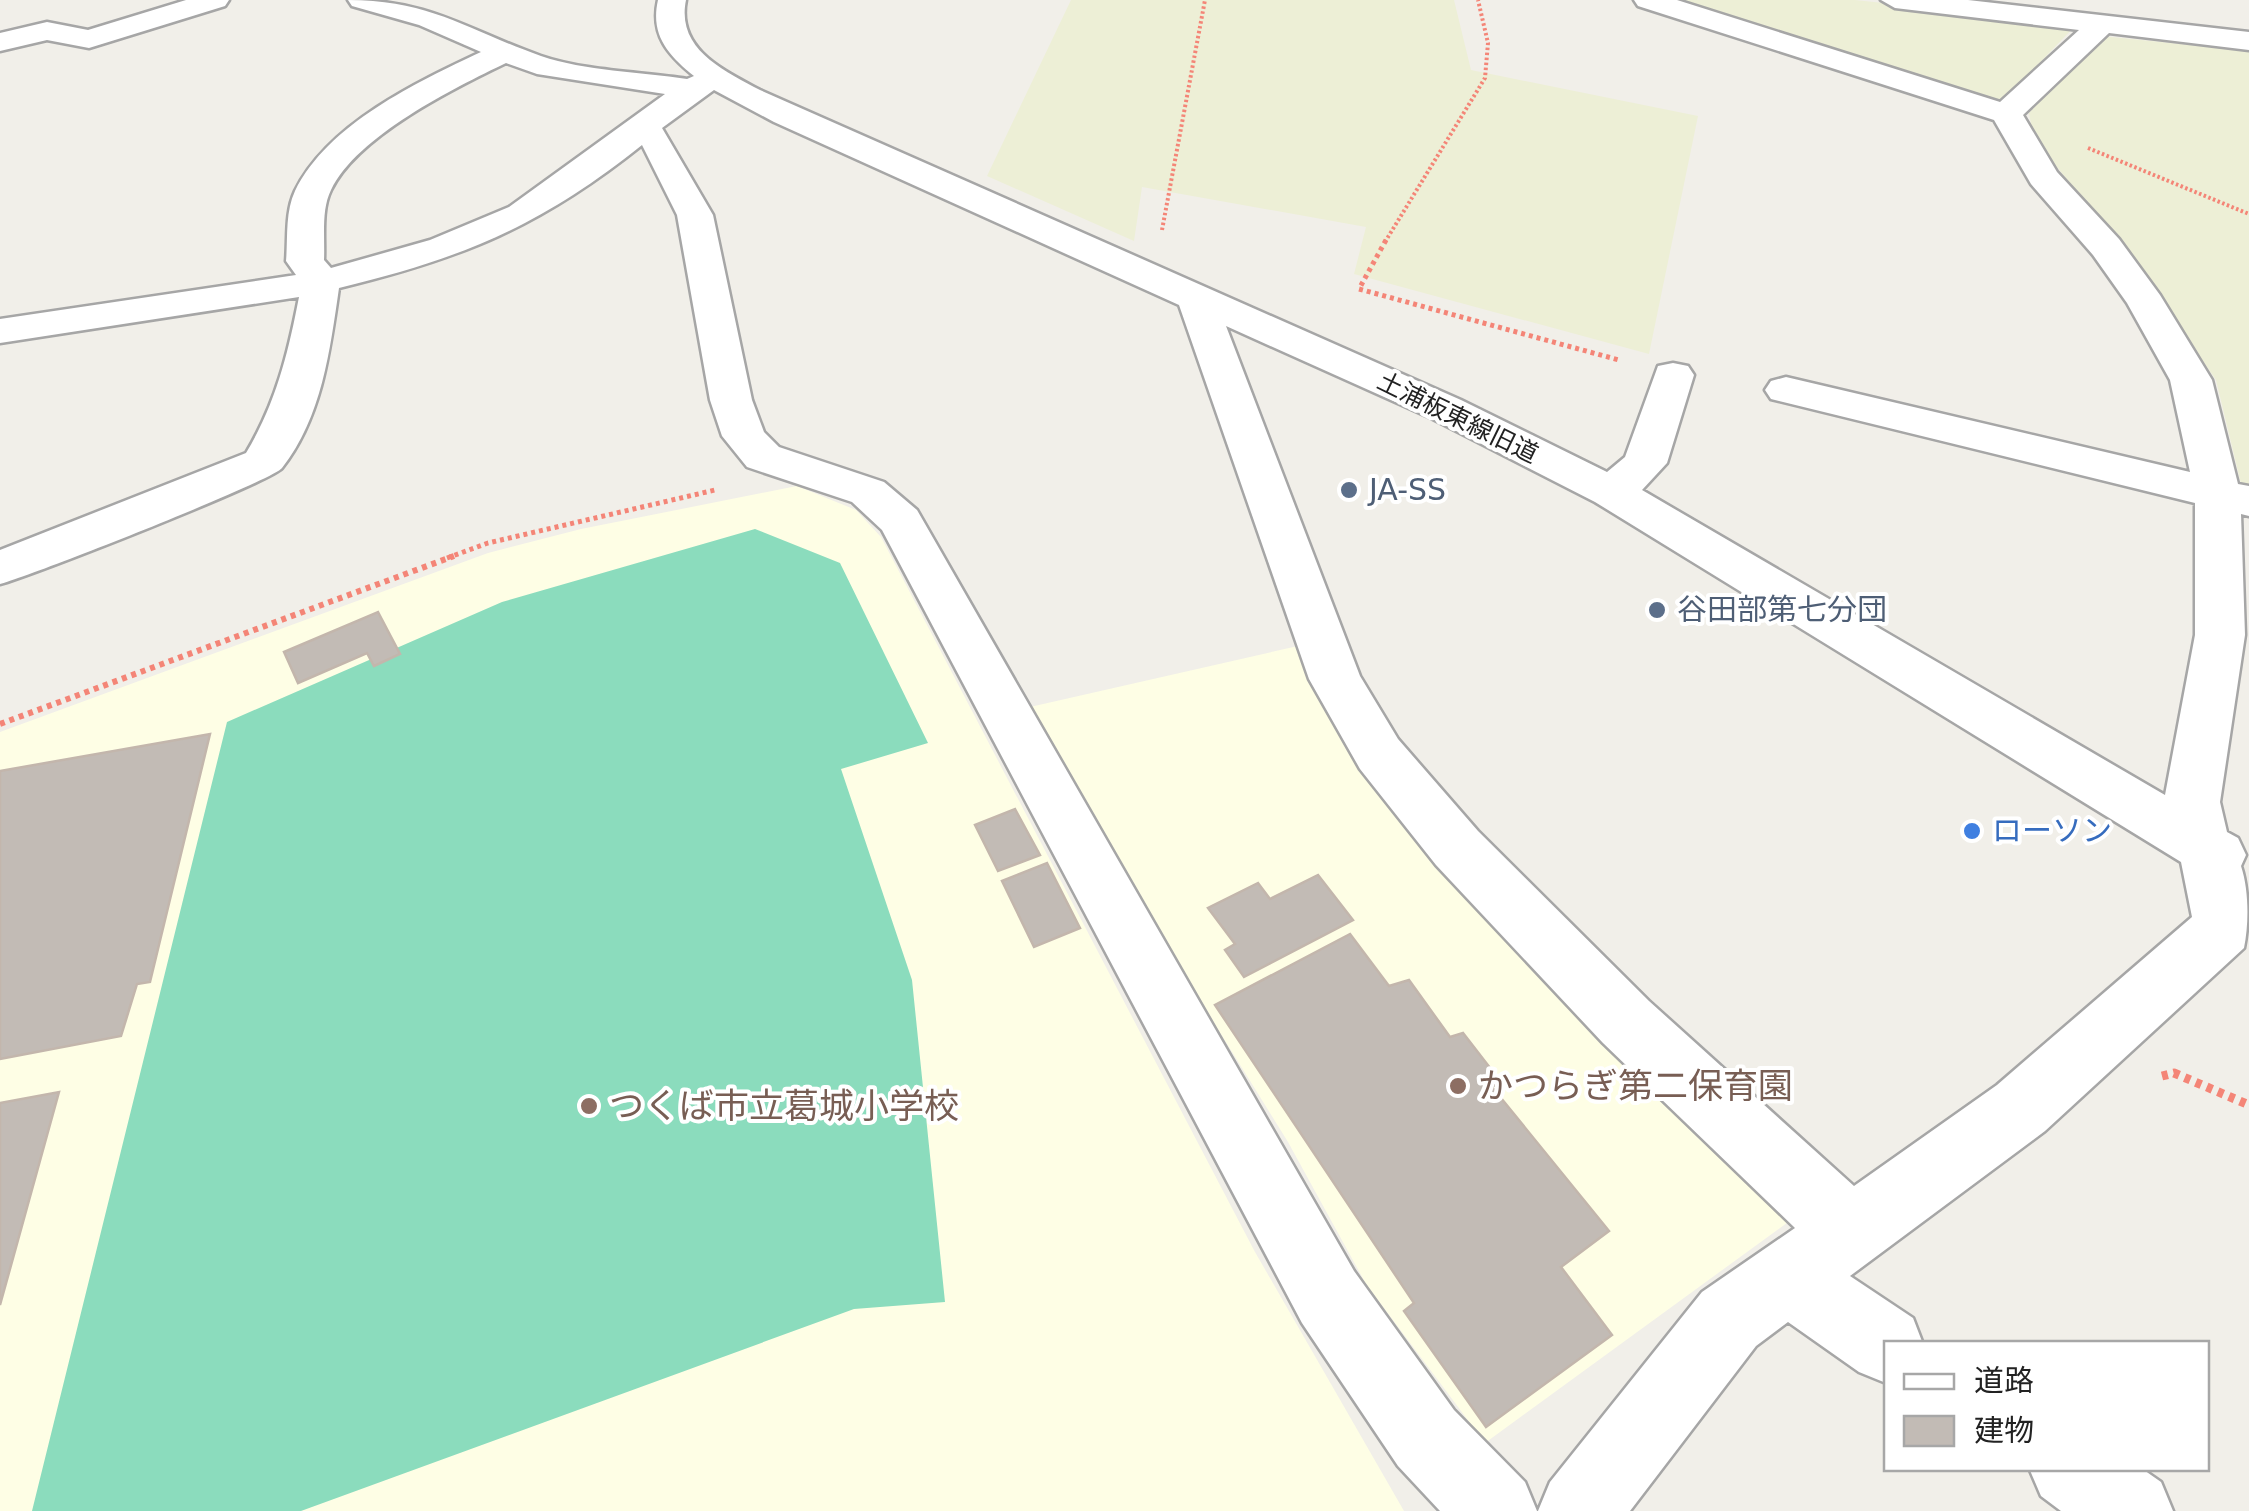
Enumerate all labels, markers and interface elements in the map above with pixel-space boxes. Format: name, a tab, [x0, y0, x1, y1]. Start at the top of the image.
street label: 土浦板東線旧道	[1373, 366, 1543, 469]
place label: JA-SS	[1367, 472, 1446, 507]
marker: JA-SS	[1338, 479, 1360, 501]
place label: 谷田部第七分団	[1677, 592, 1887, 627]
marker: 谷田部第七分団	[1646, 599, 1668, 621]
place label: ローソン	[1992, 813, 2112, 848]
marker: ローソン	[1961, 820, 1983, 842]
place label: かつらぎ第二保育園	[1478, 1066, 1793, 1106]
marker: かつらぎ第二保育園	[1447, 1075, 1469, 1097]
place label: つくば市立葛城小学校	[609, 1086, 959, 1126]
marker: つくば市立葛城小学校	[578, 1095, 600, 1117]
legend	[1884, 1341, 2209, 1471]
text: 道路	[1974, 1363, 2034, 1398]
text: 建物	[1974, 1413, 2034, 1448]

